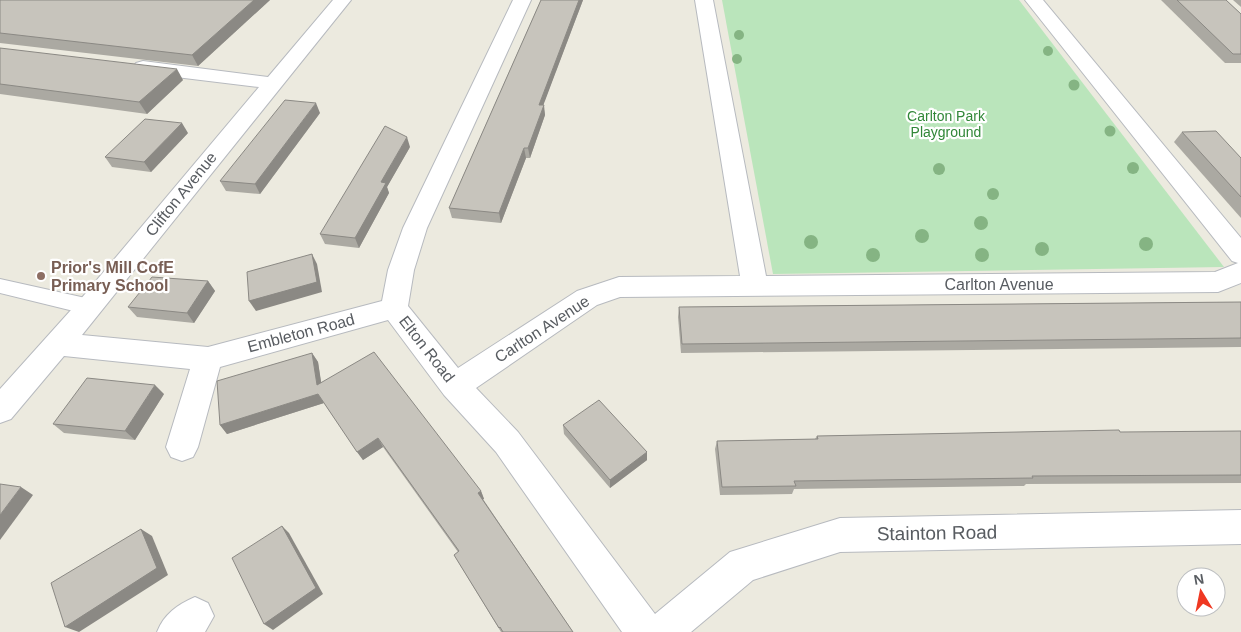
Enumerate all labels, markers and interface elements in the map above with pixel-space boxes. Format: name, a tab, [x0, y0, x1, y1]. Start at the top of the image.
park label: Carlton Park Playground	[907, 108, 986, 140]
street label: Clifton Avenue	[142, 149, 220, 239]
place label: Prior's Mill CofE Primary School	[51, 259, 174, 294]
marker: Prior's Mill CofE Primary School	[35, 270, 47, 282]
street label: Carlton Avenue	[944, 276, 1054, 293]
street label: Carlton Avenue	[492, 292, 592, 366]
street label: Embleton Road	[246, 311, 356, 355]
street label: Elton Road	[396, 313, 458, 385]
street label: Stainton Road	[877, 521, 997, 545]
north arrow	[1176, 567, 1226, 617]
text: N	[1192, 570, 1205, 588]

